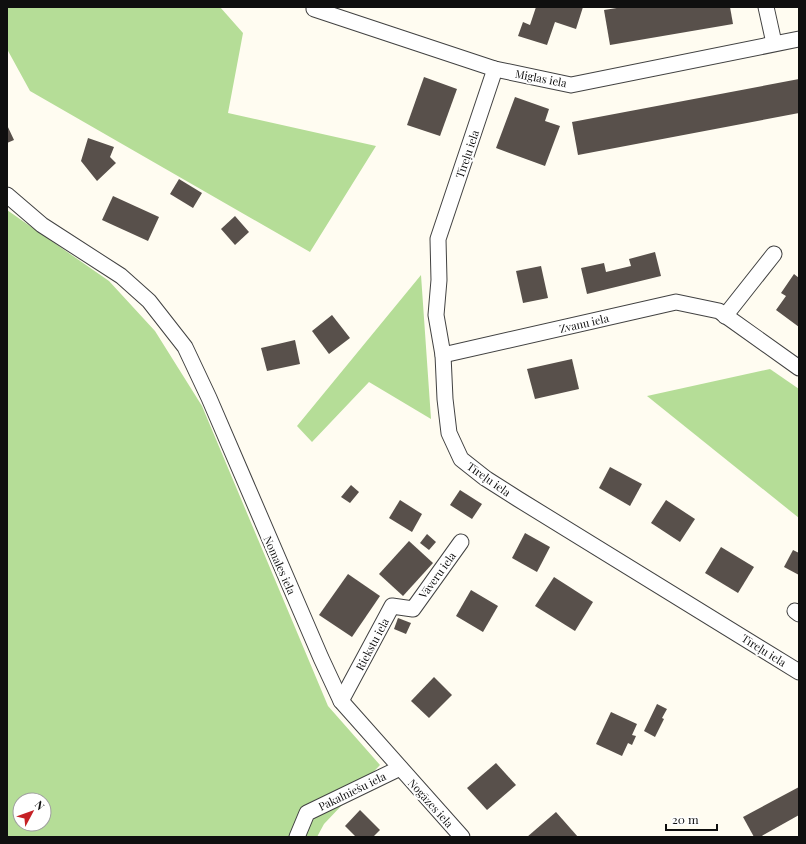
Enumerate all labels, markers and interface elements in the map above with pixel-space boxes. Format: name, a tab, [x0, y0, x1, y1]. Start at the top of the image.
street label: Miglas iela	[514, 66, 569, 90]
street label: Tīreļu iela	[452, 127, 482, 180]
street label: Zvanu iela	[558, 310, 611, 336]
street label: Tīreļu iela	[464, 459, 514, 500]
street label: Nomales iela	[260, 533, 300, 597]
street label: Vāveru iela	[414, 548, 459, 602]
street label: Riekstu iela	[352, 615, 392, 673]
street label: Tīreļu iela	[739, 630, 790, 670]
street label: Pakalniešu iela	[316, 768, 389, 814]
street label: Nogāzes iela	[405, 775, 457, 831]
north arrow	[12, 792, 52, 832]
text: N	[32, 797, 48, 813]
scale bar	[666, 806, 717, 832]
text: 20 m	[672, 811, 699, 827]

